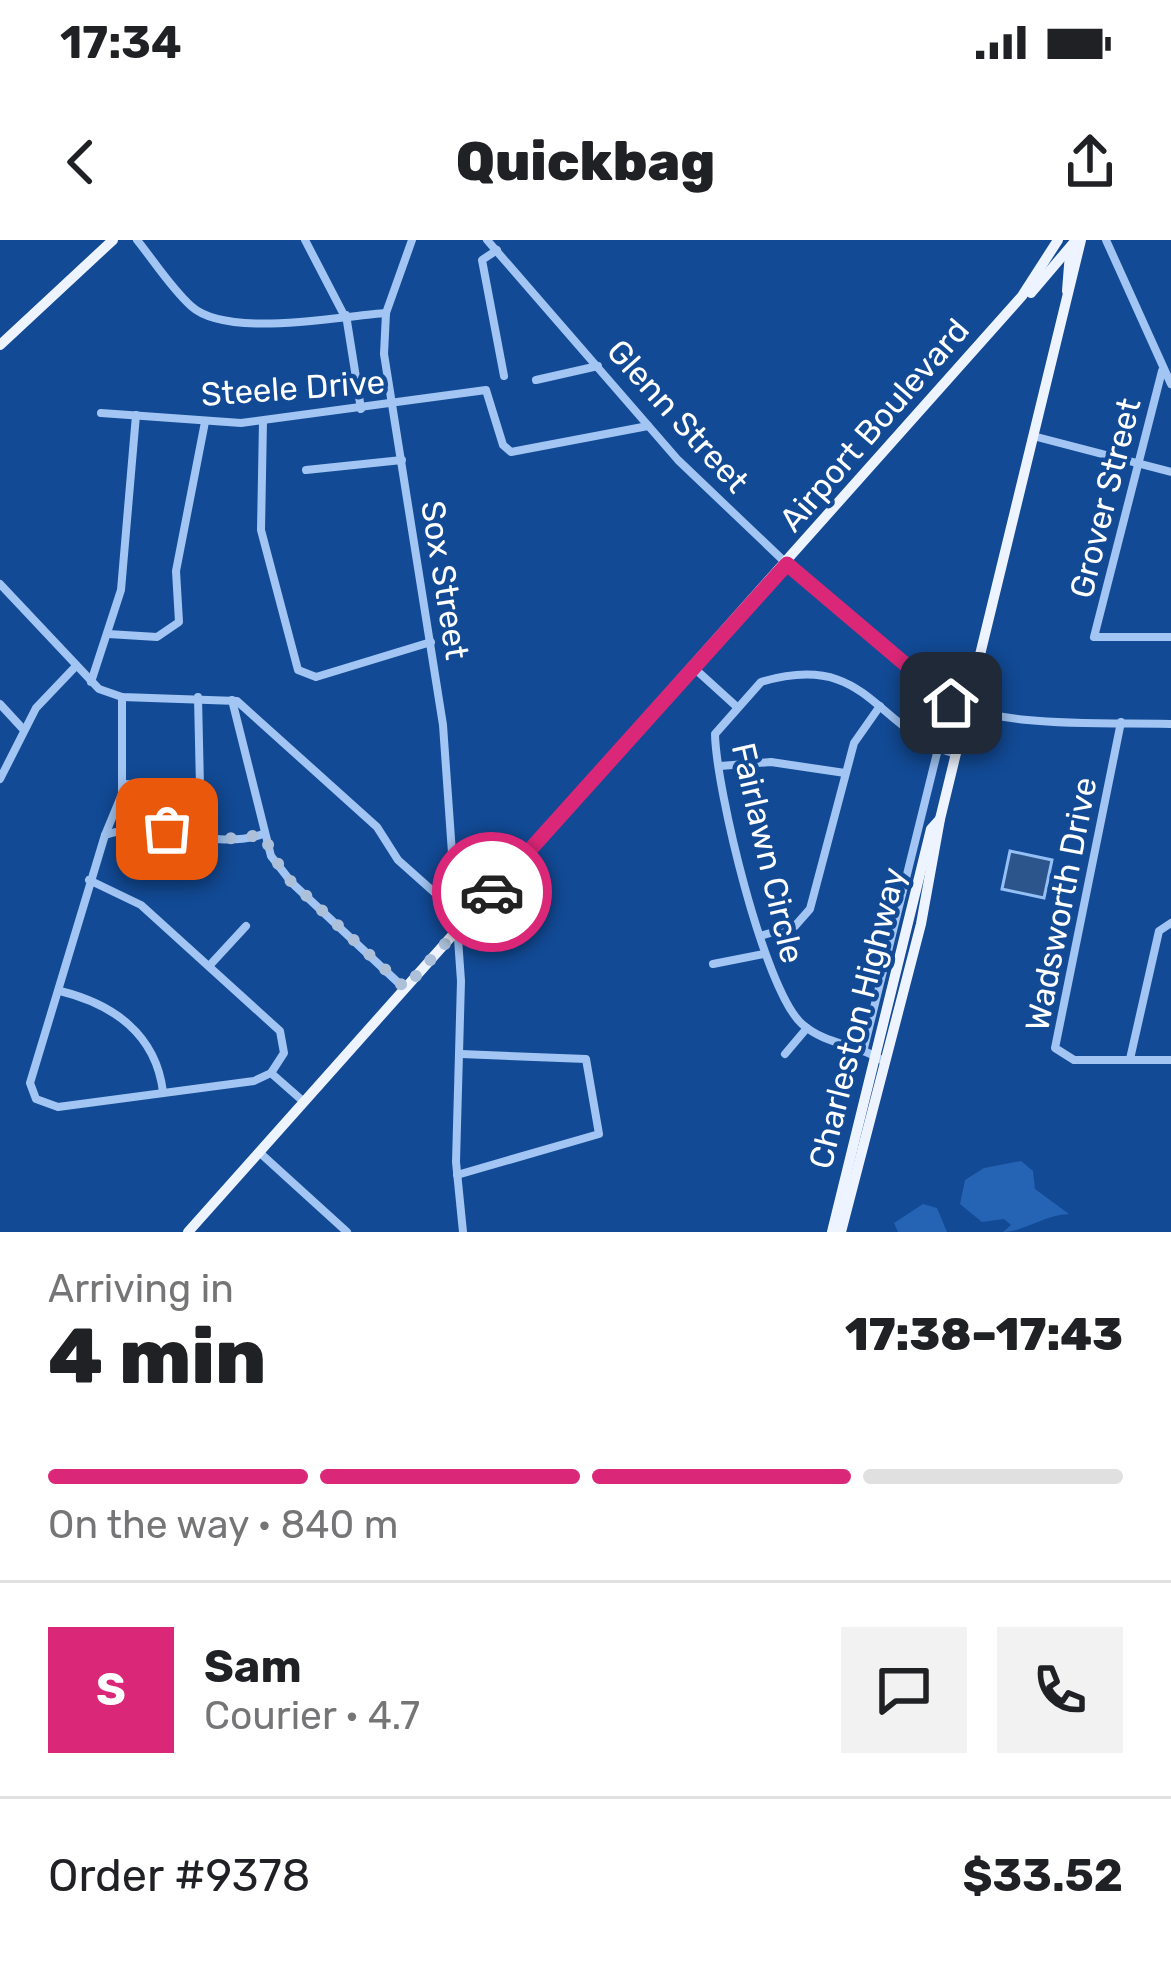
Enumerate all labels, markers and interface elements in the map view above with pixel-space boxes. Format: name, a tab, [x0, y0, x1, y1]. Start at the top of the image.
text: 17:34	[60, 16, 182, 69]
icon: back	[48, 129, 114, 195]
icon: share	[1057, 129, 1123, 195]
text: Quickbag	[456, 130, 715, 194]
street label: Airport Boulevard	[771, 311, 977, 539]
street label: Glenn Street	[599, 331, 757, 501]
street label: Steele Drive	[200, 362, 386, 414]
street label: Grover Street	[1061, 394, 1149, 602]
street label: Sox Street	[413, 498, 477, 662]
pin	[900, 652, 1002, 754]
icon: home	[918, 670, 984, 736]
street label: Fairlawn Circle	[724, 739, 812, 967]
street label: Wadsworth Drive	[1017, 774, 1105, 1034]
pin	[116, 778, 218, 880]
icon: bag	[134, 796, 200, 862]
courier	[432, 832, 552, 952]
icon: car	[459, 859, 525, 925]
street label: Charleston Highway	[801, 863, 913, 1173]
text: Arriving in	[48, 1266, 234, 1312]
text: 17:38–17:43	[845, 1308, 1123, 1361]
text: 4 min	[48, 1310, 266, 1403]
text: On the way · 840 m	[48, 1502, 399, 1548]
button: chat	[841, 1627, 967, 1753]
button: phone	[997, 1627, 1123, 1753]
text: Sam	[204, 1640, 302, 1693]
text: S	[96, 1663, 126, 1716]
text: Courier · 4.7	[204, 1693, 420, 1739]
text: Order #9378	[48, 1849, 310, 1902]
text: $33.52	[963, 1849, 1123, 1902]

